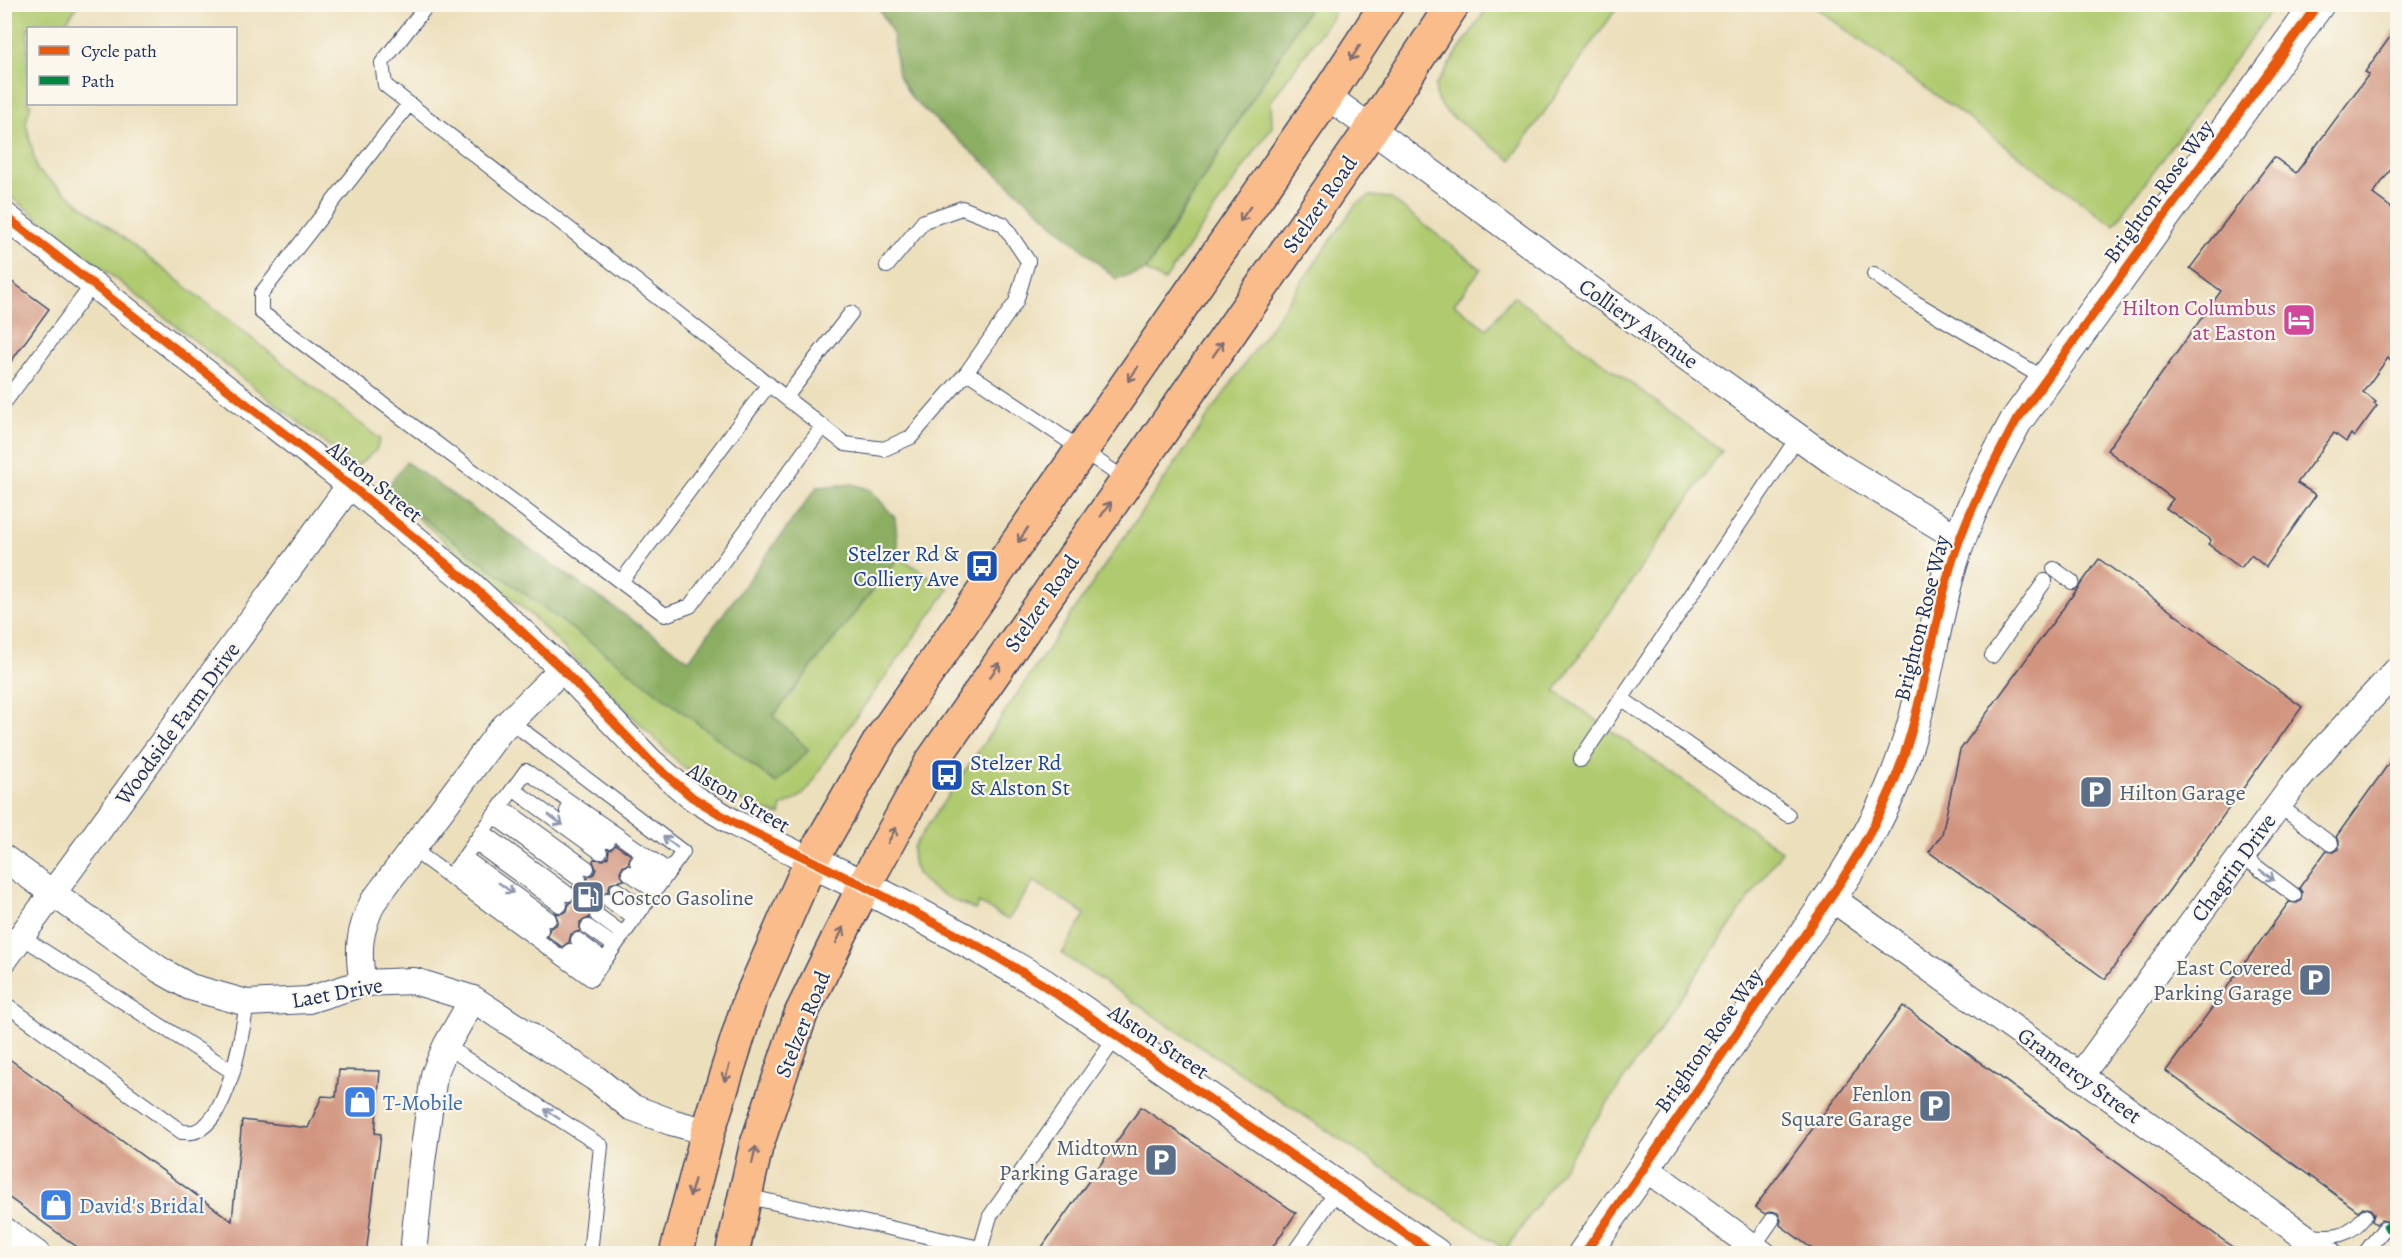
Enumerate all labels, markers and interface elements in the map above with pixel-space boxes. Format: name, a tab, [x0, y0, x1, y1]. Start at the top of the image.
legend	[27, 27, 237, 105]
text: Cycle path	[81, 39, 157, 63]
one-way arrow	[1349, 44, 1361, 61]
text: Path	[81, 69, 115, 93]
street label: Brighton Rose Way	[2097, 114, 2221, 269]
street label: Stelzer Road	[1275, 150, 1365, 259]
one-way arrow	[1239, 205, 1251, 222]
street label: Colliery Avenue	[1573, 272, 1704, 376]
place label: Hilton Columbus at Easton	[2122, 293, 2276, 348]
hotel icon: Hilton Columbus at Easton	[2281, 302, 2317, 338]
one-way arrow	[1212, 342, 1224, 358]
one-way arrow	[1127, 366, 1139, 382]
street label: Alston Street	[319, 433, 429, 530]
one-way arrow	[1100, 502, 1112, 518]
one-way arrow	[1016, 526, 1029, 543]
street label: Brighton Rose Way	[1887, 532, 1957, 704]
place label: Stelzer Rd & Colliery Ave	[848, 539, 960, 594]
bus stop icon: Stelzer Rd & Colliery Ave	[964, 548, 1000, 584]
street label: Stelzer Road	[997, 549, 1087, 658]
street label: Woodside Farm Drive	[108, 636, 247, 812]
one-way arrow	[989, 662, 1001, 678]
place label: Stelzer Rd & Alston St	[970, 748, 1070, 803]
street label: Alston Street	[680, 755, 796, 840]
bus stop icon: Stelzer Rd & Alston St	[929, 757, 965, 793]
parking icon: Hilton Garage	[2078, 774, 2114, 810]
place label: Hilton Garage	[2119, 778, 2246, 808]
street label: Chagrin Drive	[2184, 807, 2283, 928]
one-way arrow	[548, 814, 564, 826]
one-way arrow	[886, 827, 898, 844]
one-way arrow	[662, 835, 678, 848]
one-way arrow	[2259, 869, 2275, 881]
fuel station icon: Costco Gasoline	[570, 879, 606, 915]
one-way arrow	[498, 882, 514, 894]
place label: Costco Gasoline	[611, 883, 754, 913]
one-way arrow	[835, 927, 846, 945]
place label: East Covered Parking Garage	[2153, 953, 2292, 1008]
street label: Brighton Rose Way	[1648, 962, 1770, 1119]
parking icon: East Covered Parking Garage	[2297, 962, 2333, 998]
street label: Stelzer Road	[768, 966, 838, 1082]
street label: Laet Drive	[289, 970, 385, 1016]
street label: Alston Street	[1101, 997, 1215, 1087]
street label: Gramercy Street	[2011, 1021, 2148, 1131]
one-way arrow	[721, 1063, 732, 1082]
place label: Fenlon Square Garage	[1781, 1079, 1912, 1134]
shop icon: T-Mobile	[342, 1084, 378, 1120]
place label: T-Mobile	[383, 1088, 463, 1118]
parking icon: Fenlon Square Garage	[1917, 1088, 1953, 1124]
one-way arrow	[544, 1108, 561, 1120]
place label: Midtown Parking Garage	[999, 1133, 1138, 1188]
parking icon: Midtown Parking Garage	[1143, 1142, 1179, 1178]
one-way arrow	[749, 1146, 760, 1166]
one-way arrow	[686, 1178, 697, 1197]
shop icon: David's Bridal	[38, 1187, 74, 1223]
place label: David's Bridal	[79, 1191, 204, 1221]

